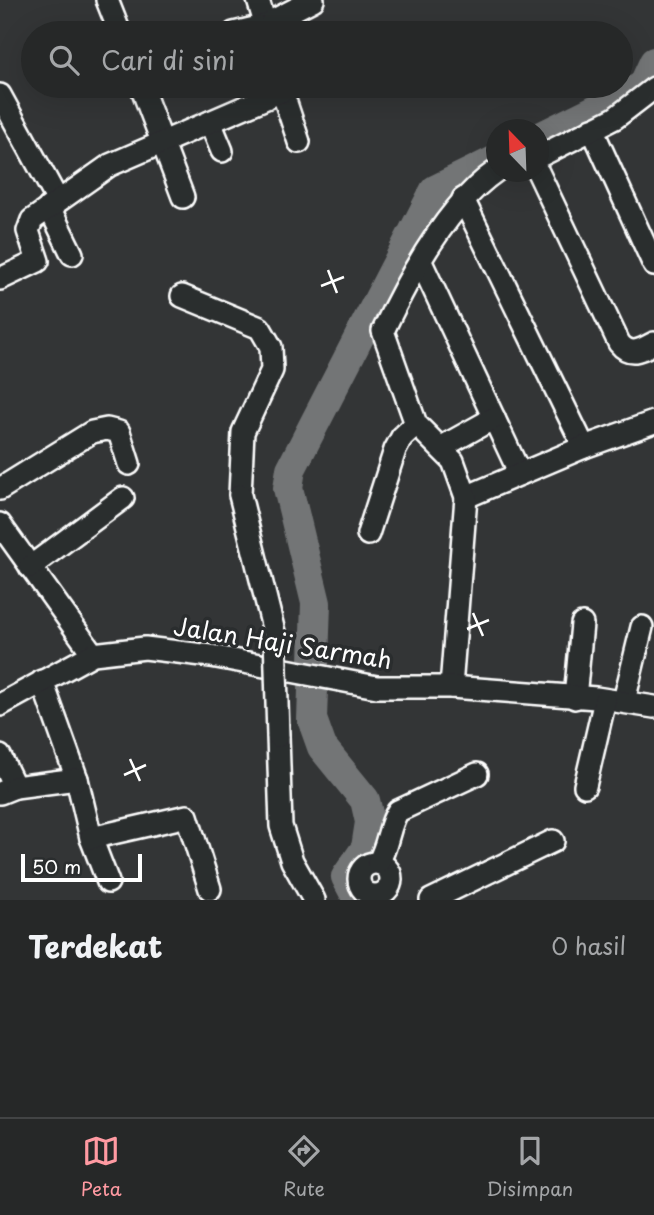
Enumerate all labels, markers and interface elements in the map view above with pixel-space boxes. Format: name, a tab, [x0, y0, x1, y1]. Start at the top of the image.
search box	[21, 21, 633, 98]
text: Cari di sini	[101, 40, 235, 79]
icon: search	[45, 41, 83, 79]
north arrow	[486, 119, 549, 182]
street label: Jalan Haji Sarmah	[171, 607, 395, 677]
scale bar	[21, 851, 142, 883]
text: 50 m	[32, 852, 81, 880]
text: Terdekat	[28, 923, 163, 968]
text: 0 hasil	[551, 928, 626, 963]
tab: Peta	[81, 1132, 122, 1202]
tab: Rute	[283, 1132, 325, 1202]
tab: Disimpan	[487, 1132, 573, 1202]

